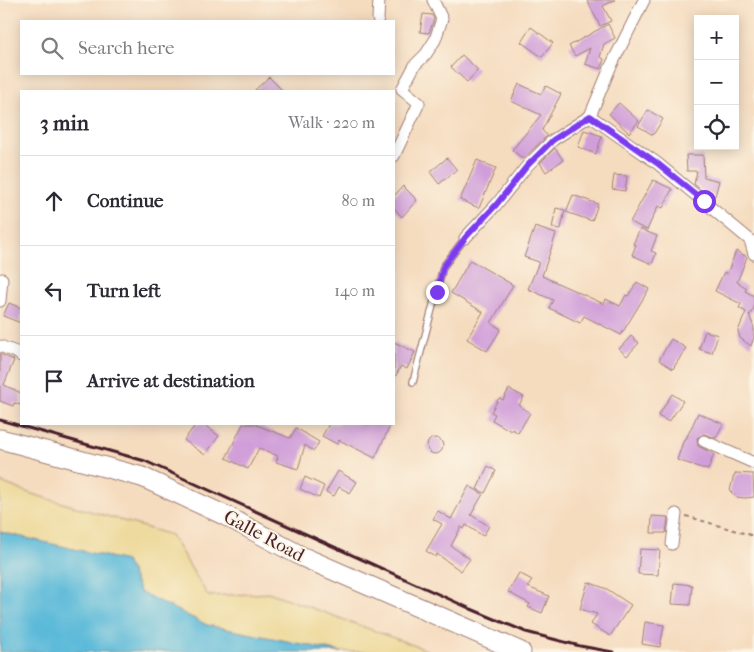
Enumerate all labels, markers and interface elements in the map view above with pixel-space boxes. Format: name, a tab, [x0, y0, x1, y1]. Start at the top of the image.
map controls	[694, 15, 739, 150]
button: +	[694, 15, 739, 60]
search box	[20, 20, 395, 75]
icon: search	[38, 34, 66, 62]
text: Search here	[78, 37, 174, 59]
button: −	[694, 60, 739, 105]
button: locate	[694, 105, 739, 150]
text: 3 min	[40, 111, 89, 135]
text: Walk · 220 m	[288, 113, 375, 132]
icon: ahead	[40, 187, 68, 215]
text: Continue	[87, 190, 163, 212]
route start	[693, 190, 716, 213]
text: 80 m	[341, 191, 375, 210]
icon: left	[40, 277, 68, 305]
text: Turn left	[87, 280, 161, 302]
text: 140 m	[334, 281, 375, 300]
route end	[426, 281, 449, 304]
icon: arrive	[40, 367, 68, 395]
text: Arrive at destination	[87, 370, 255, 392]
street label: Galle Road	[220, 506, 309, 567]

